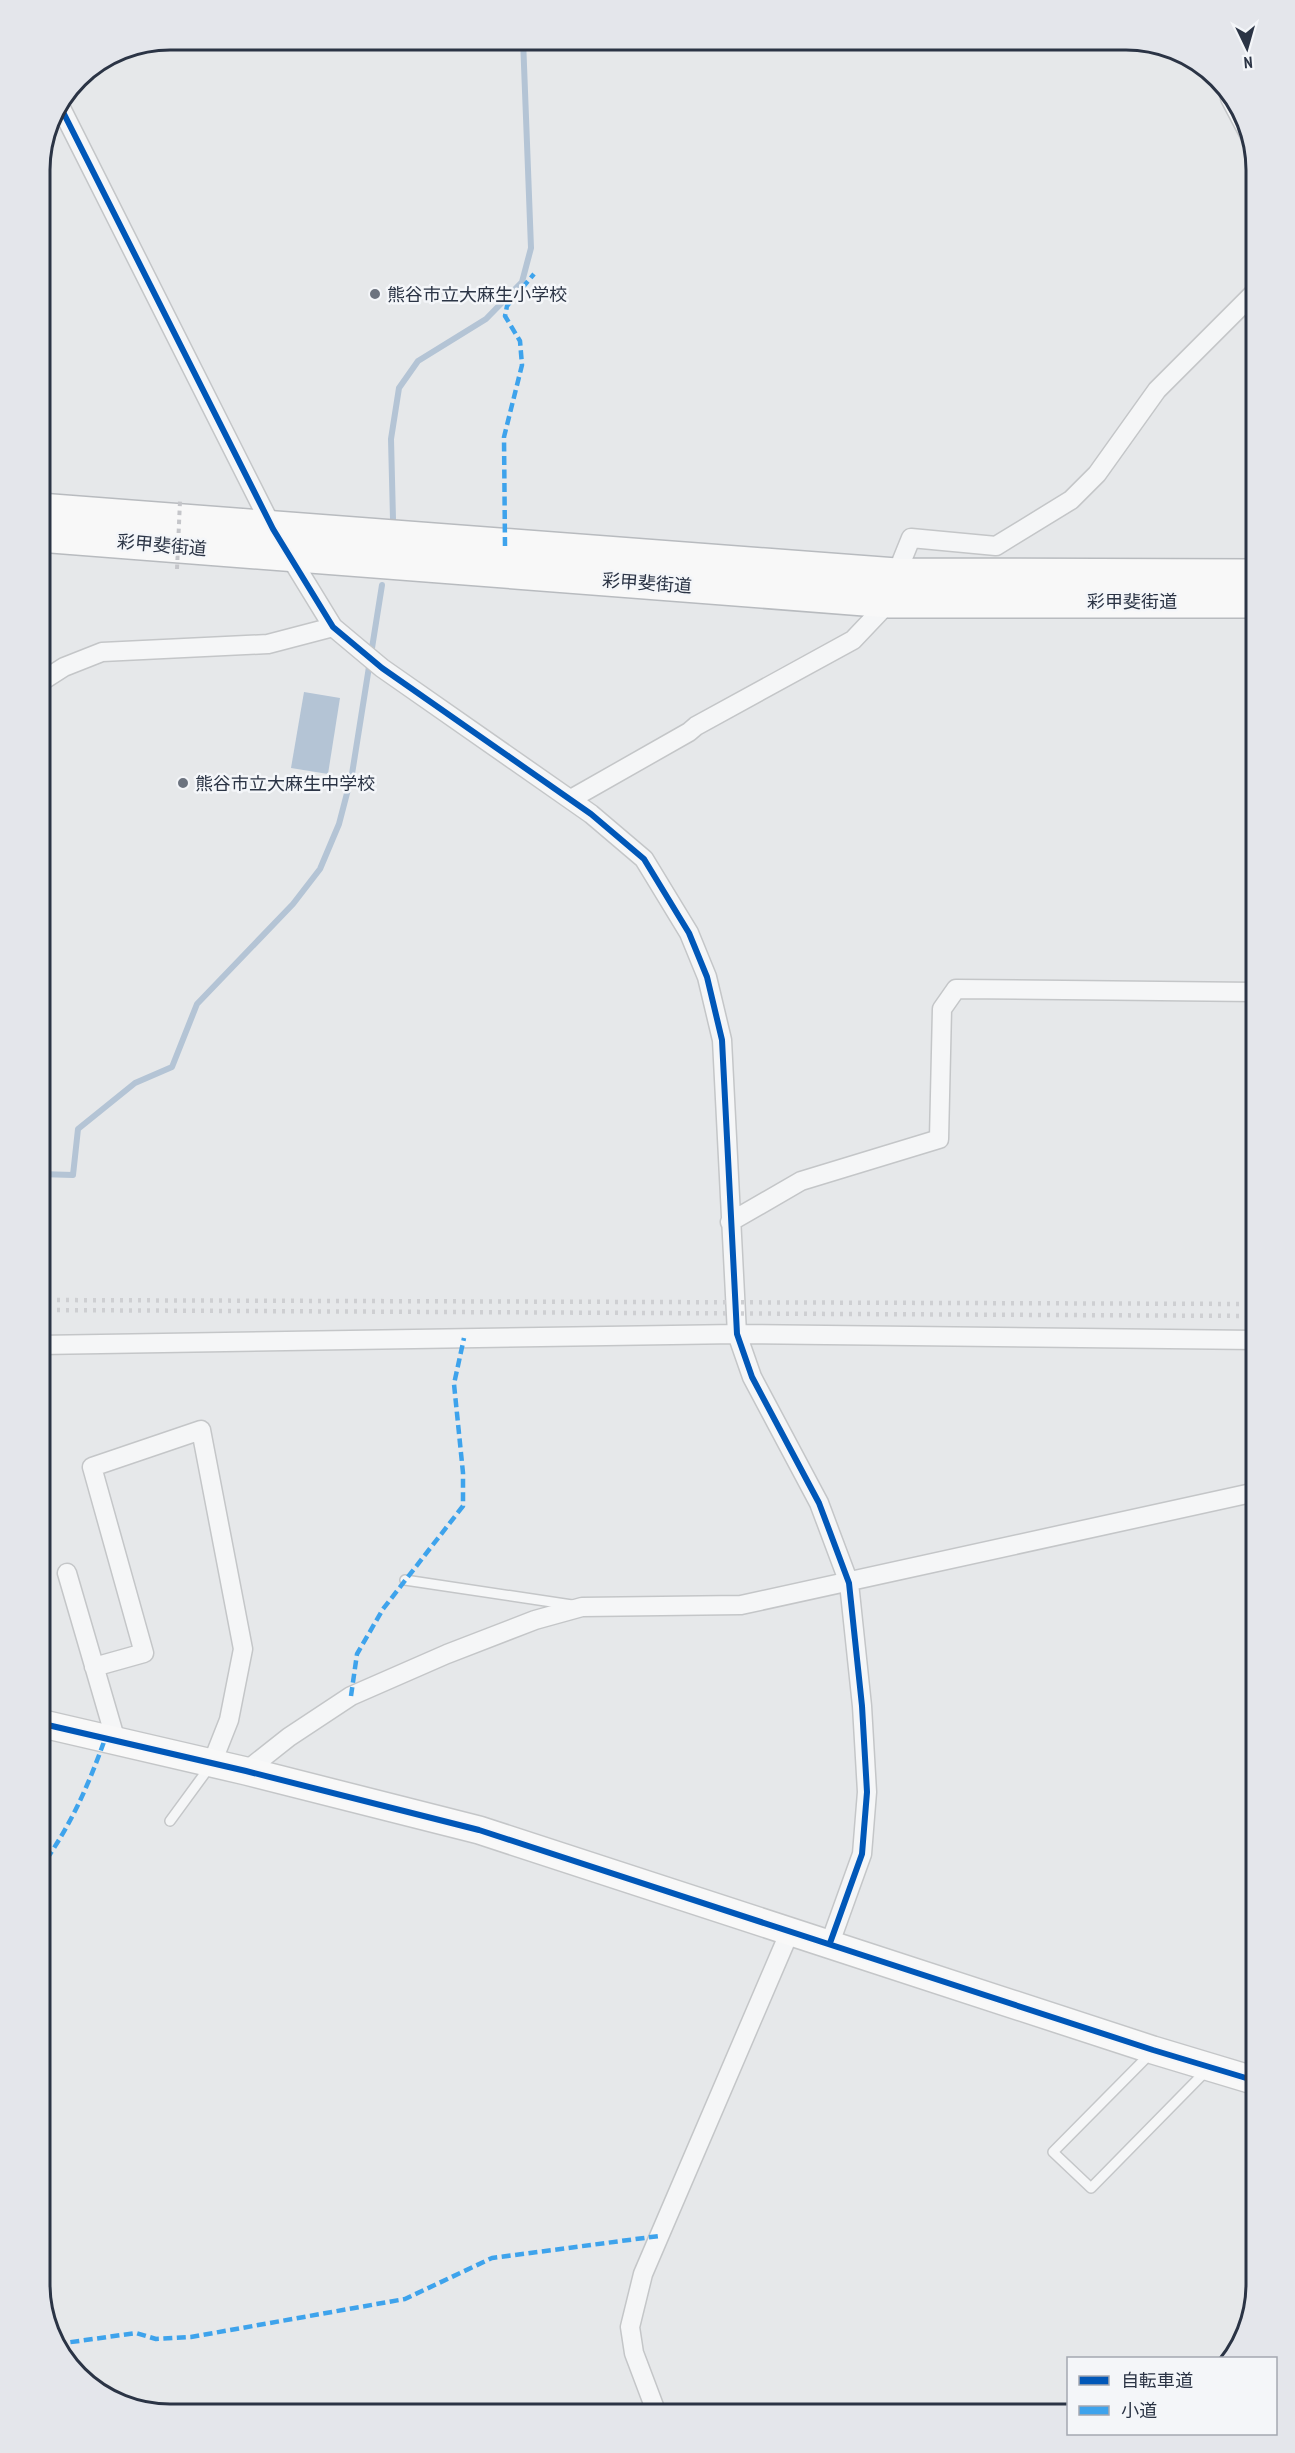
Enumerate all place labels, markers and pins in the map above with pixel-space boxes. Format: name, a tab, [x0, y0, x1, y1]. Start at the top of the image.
place label: 熊谷市立大麻生小学校	[387, 283, 567, 306]
marker: 熊谷市立大麻生小学校	[368, 287, 382, 301]
place label: 熊谷市立大麻生中学校	[195, 772, 375, 795]
marker: 熊谷市立大麻生中学校	[176, 776, 190, 790]

